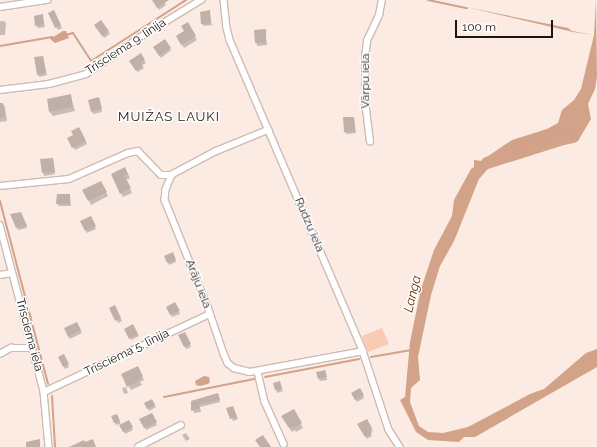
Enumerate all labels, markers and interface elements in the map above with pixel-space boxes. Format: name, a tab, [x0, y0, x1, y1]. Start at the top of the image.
scale bar	[457, 12, 555, 38]
street label: Trīsciema 9. līnija	[83, 16, 169, 78]
text: 100 m	[462, 20, 496, 34]
street label: Vārpu iela	[359, 53, 373, 109]
district label: MUIŽAS LAUKI	[118, 109, 220, 125]
street label: Rudzu iela	[291, 196, 327, 254]
street label: Arāju iela	[182, 258, 214, 310]
water label: Langa	[401, 274, 425, 314]
street label: Trīsciema iela	[12, 297, 46, 373]
street label: Trīsciema 5. līnija	[82, 326, 172, 380]

